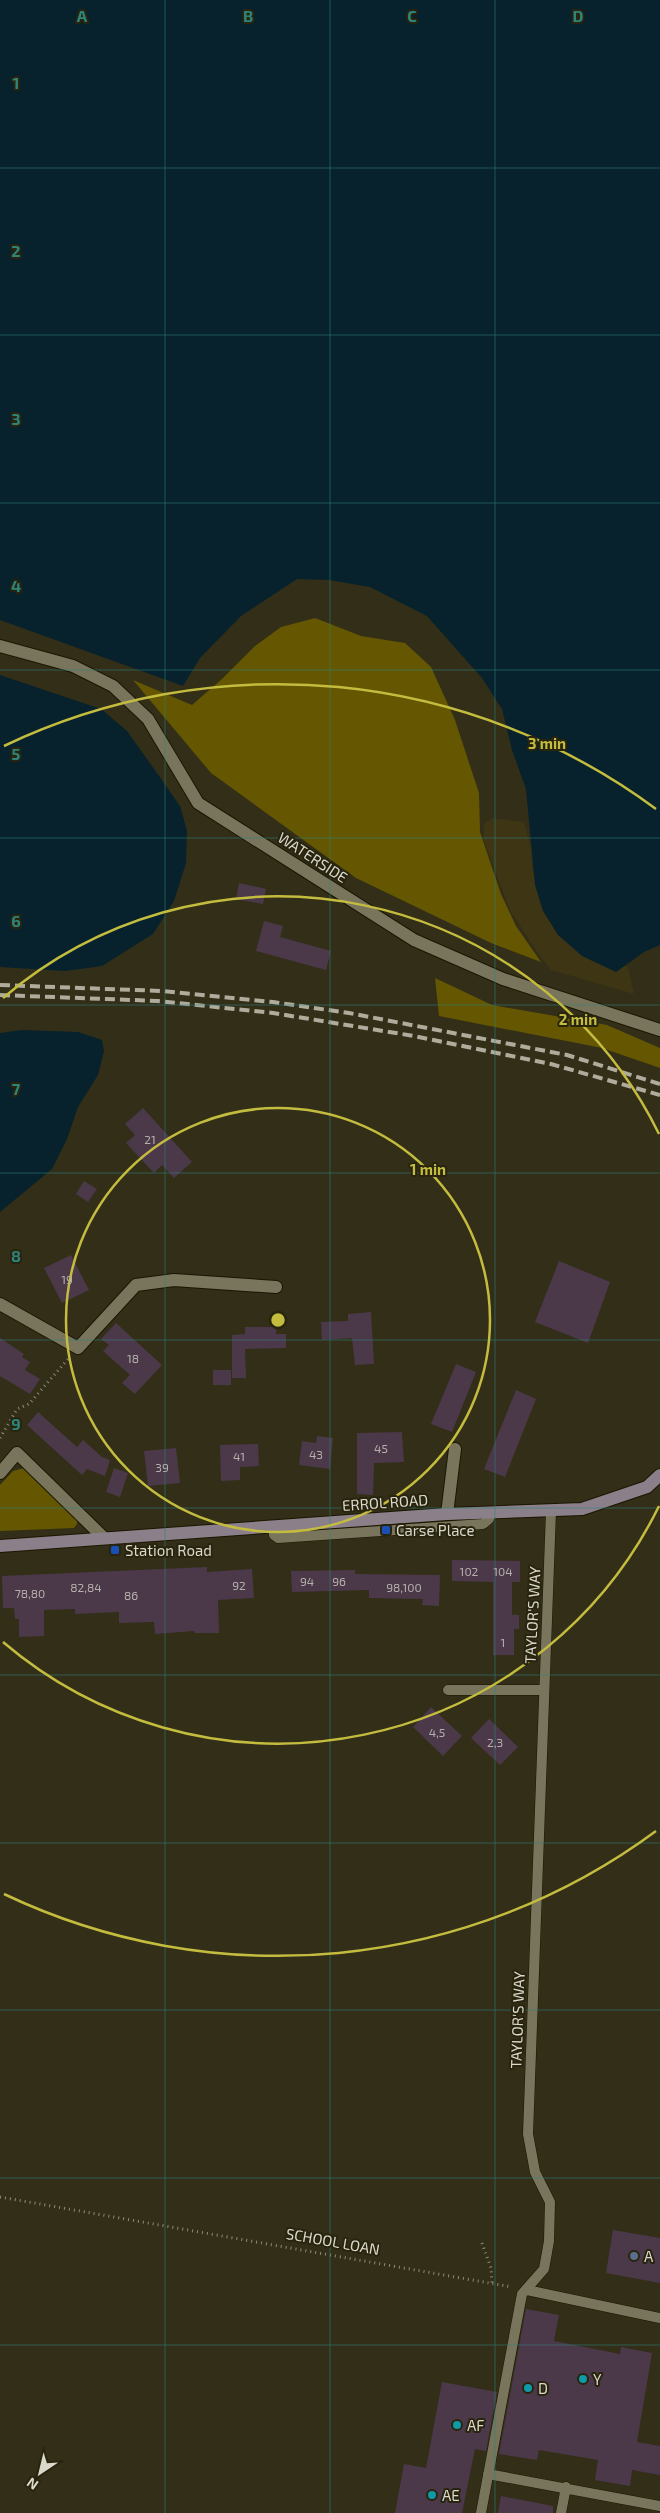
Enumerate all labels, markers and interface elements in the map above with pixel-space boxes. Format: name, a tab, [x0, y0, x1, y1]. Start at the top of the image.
text: A	[77, 6, 88, 25]
text: B	[243, 6, 253, 25]
text: C	[407, 6, 417, 25]
text: D	[573, 6, 584, 25]
text: 1	[13, 73, 19, 92]
text: 2	[11, 241, 21, 260]
text: 3	[11, 409, 21, 428]
text: 4	[11, 576, 21, 595]
text: 3 min	[528, 734, 566, 752]
text: 5	[12, 744, 21, 763]
street label: WATERSIDE	[275, 828, 351, 886]
text: 6	[11, 911, 21, 930]
text: 2 min	[559, 1010, 597, 1028]
text: 7	[12, 1079, 21, 1098]
house number: 21	[144, 1132, 156, 1146]
text: 1 min	[410, 1160, 446, 1178]
text: 8	[11, 1246, 21, 1265]
house number: 19	[61, 1272, 73, 1286]
centre of rings	[269, 1311, 287, 1329]
house number: 18	[127, 1351, 139, 1365]
text: 9	[11, 1414, 21, 1433]
house number: 45	[374, 1441, 388, 1455]
house number: 43	[309, 1447, 323, 1461]
house number: 41	[233, 1449, 245, 1463]
house number: 39	[155, 1460, 169, 1474]
street label: ERROL ROAD	[341, 1490, 429, 1514]
place label: Carse Place	[396, 1521, 475, 1539]
marker: Carse Place	[380, 1524, 392, 1536]
place label: Station Road	[125, 1541, 212, 1559]
marker: Station Road	[109, 1544, 121, 1556]
house number: 102	[460, 1564, 479, 1578]
house number: 104	[493, 1564, 513, 1578]
street label: TAYLOR'S WAY	[520, 1565, 544, 1664]
house number: 94	[300, 1574, 314, 1588]
house number: 96	[332, 1574, 346, 1588]
house number: 92	[232, 1578, 246, 1592]
house number: 82,84	[70, 1580, 102, 1594]
house number: 98,100	[386, 1580, 422, 1594]
house number: 78,80	[15, 1586, 45, 1600]
house number: 86	[124, 1588, 138, 1602]
house number: 1	[501, 1635, 505, 1649]
house number: 4,5	[429, 1725, 445, 1739]
house number: 2,3	[487, 1735, 503, 1749]
street label: TAYLOR'S WAY	[506, 1971, 528, 2069]
street label: SCHOOL LOAN	[285, 2224, 381, 2258]
place label: A	[644, 2247, 654, 2265]
marker: A	[628, 2250, 640, 2262]
place label: Y	[593, 2370, 602, 2388]
marker: Y	[577, 2373, 589, 2385]
place label: D	[538, 2379, 548, 2397]
marker: D	[522, 2382, 534, 2394]
place label: AF	[467, 2416, 484, 2434]
marker: AF	[451, 2419, 463, 2431]
north arrow	[15, 2448, 65, 2498]
text: N	[23, 2474, 41, 2494]
place label: AE	[442, 2486, 460, 2504]
marker: AE	[426, 2489, 438, 2501]

